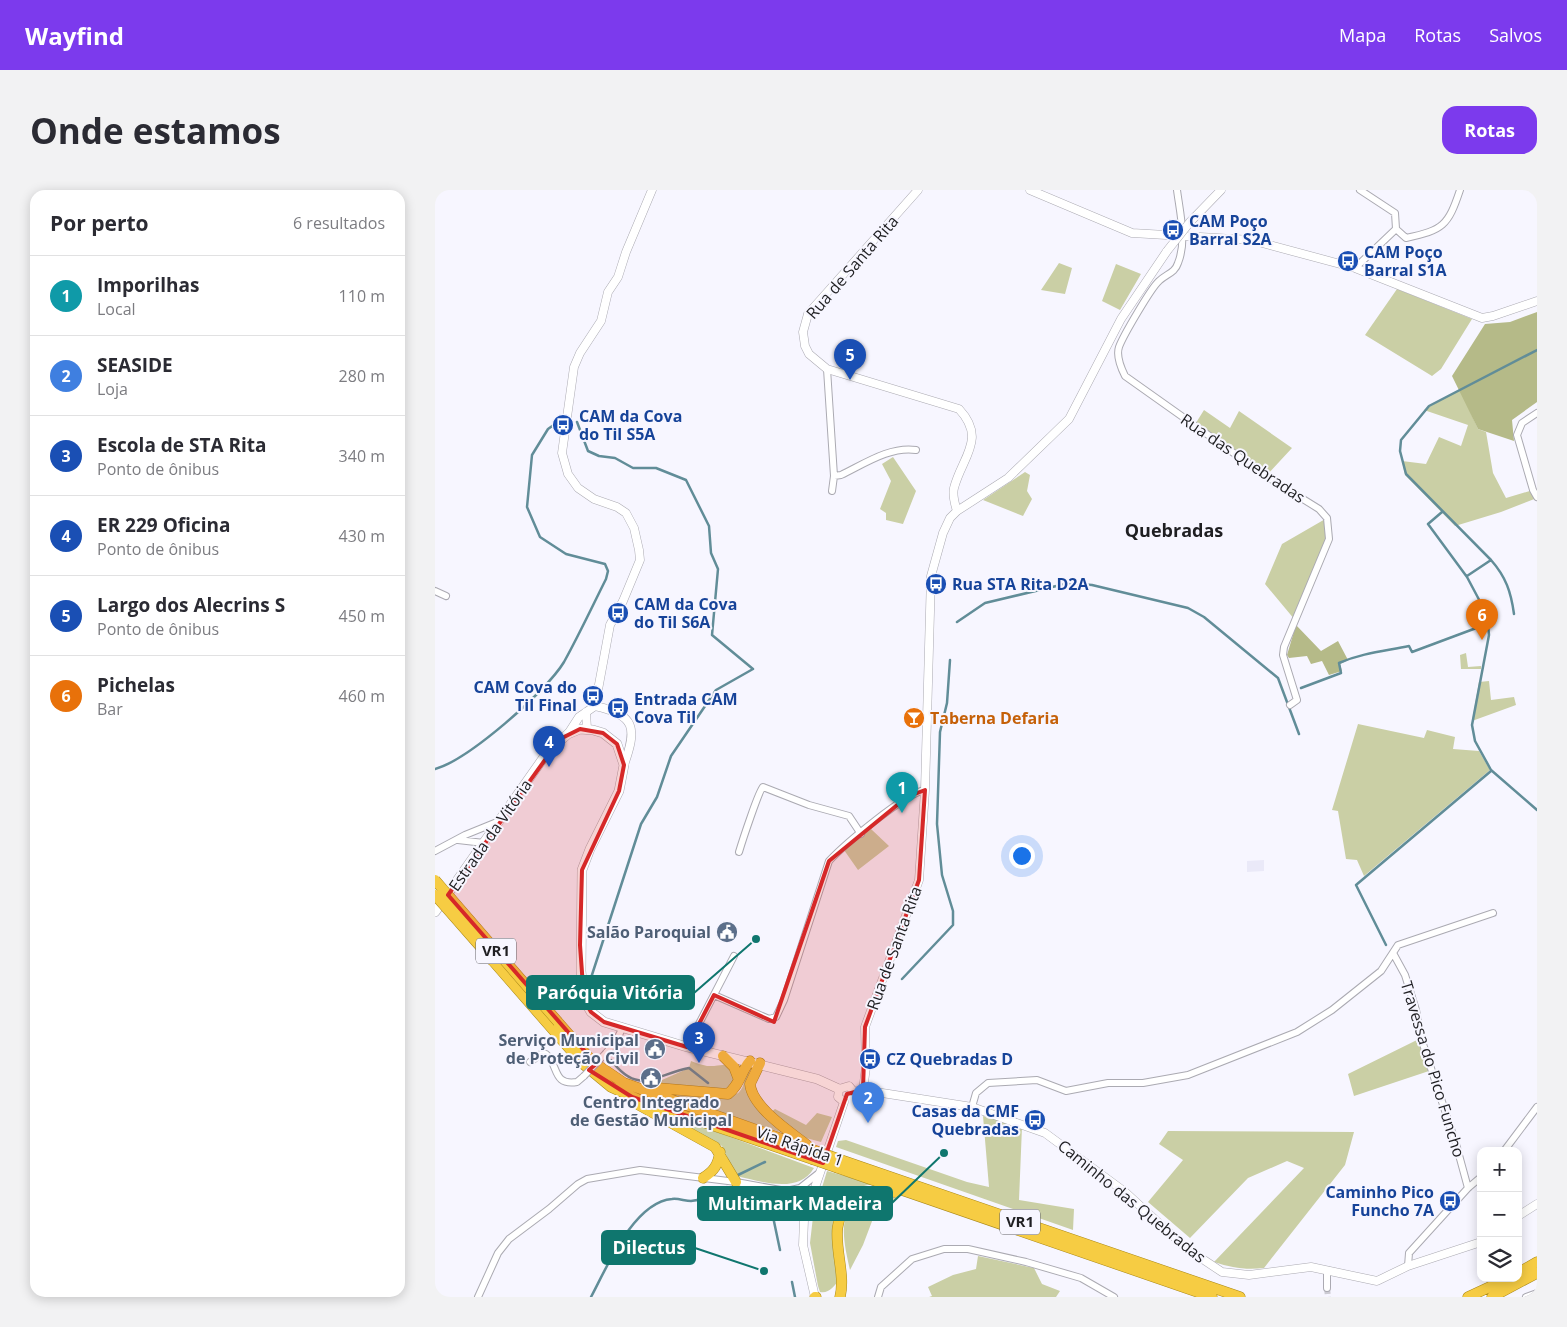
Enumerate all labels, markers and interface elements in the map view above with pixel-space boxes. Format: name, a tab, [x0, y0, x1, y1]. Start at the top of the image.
text: Wayfind	[25, 19, 124, 52]
text: Mapa	[1339, 23, 1386, 47]
text: Rotas	[1414, 23, 1461, 47]
text: Salvos	[1489, 23, 1542, 47]
button: Rotas	[1442, 106, 1537, 154]
text: Onde estamos	[30, 107, 281, 154]
text: Por perto	[50, 209, 149, 237]
place label: CAM Poço Barral S2A	[1189, 210, 1273, 250]
street label: Rua de Santa Rita	[801, 211, 903, 323]
text: 6 resultados	[293, 212, 385, 234]
bus stop icon: CAM Poço Barral S2A	[1161, 218, 1185, 242]
place label: CAM Poço Barral S1A	[1364, 241, 1448, 281]
bus stop icon: CAM Poço Barral S1A	[1336, 249, 1360, 273]
text: Imporilhas	[97, 272, 199, 298]
text: 1	[61, 285, 71, 307]
text: 110 m	[339, 285, 385, 307]
text: Local	[97, 298, 136, 320]
pin: 5	[834, 339, 866, 380]
text: SEASIDE	[97, 352, 173, 378]
text: 2	[61, 365, 71, 387]
text: 280 m	[339, 365, 385, 387]
text: Loja	[97, 378, 128, 400]
place label: CAM da Cova do Til S5A	[579, 405, 682, 445]
street label: Rua das Quebradas	[1176, 408, 1310, 508]
bus stop icon: CAM da Cova do Til S5A	[551, 413, 575, 437]
text: Escola de STA Rita	[97, 432, 267, 458]
text: 3	[61, 445, 71, 467]
text: 340 m	[339, 445, 385, 467]
text: Ponto de ônibus	[97, 458, 219, 480]
text: ER 229 Oficina	[97, 512, 230, 538]
district label: Quebradas	[1125, 518, 1223, 542]
text: 4	[61, 525, 71, 547]
text: 430 m	[339, 525, 385, 547]
text: Ponto de ônibus	[97, 538, 219, 560]
bus stop icon: Rua STA Rita D2A	[924, 572, 948, 596]
place label: Rua STA Rita D2A	[952, 573, 1089, 595]
text: Largo dos Alecrins S	[97, 592, 285, 618]
place label: CAM da Cova do Til S6A	[634, 593, 737, 633]
pin: 6	[1466, 599, 1498, 640]
bus stop icon: CAM da Cova do Til S6A	[606, 601, 630, 625]
text: 5	[61, 605, 71, 627]
text: 450 m	[339, 605, 385, 627]
text: Ponto de ônibus	[97, 618, 219, 640]
text: Pichelas	[97, 672, 175, 698]
place label: CAM Cova do Til Final	[473, 676, 577, 716]
bus stop icon: CAM Cova do Til Final	[581, 684, 605, 708]
text: 6	[61, 685, 71, 707]
text: 460 m	[339, 685, 385, 707]
place label: Entrada CAM Cova Til	[634, 688, 738, 728]
bus stop icon: Entrada CAM Cova Til	[606, 696, 630, 720]
text: Bar	[97, 698, 123, 720]
bar icon: Taberna Defaria	[902, 706, 926, 730]
place label: Taberna Defaria	[930, 707, 1059, 729]
pin: 4	[533, 726, 565, 767]
pin: 1	[886, 772, 918, 813]
street label: Estrada da Vitória	[443, 775, 537, 895]
your location	[1009, 843, 1035, 869]
street label: Rua de Santa Rita	[861, 883, 927, 1013]
public building icon: Salão Paroquial	[715, 920, 739, 944]
place label: Salão Paroquial	[587, 921, 711, 943]
road number: VR1	[476, 938, 516, 964]
callout: Paróquia Vitória	[527, 976, 694, 1009]
street label: Travessa do Pico Funcho	[1396, 978, 1470, 1160]
text: Paróquia Vitória	[537, 980, 683, 1004]
pin: 3	[683, 1022, 715, 1063]
place label: Serviço Municipal de Proteção Civil	[498, 1029, 639, 1069]
public building icon: Serviço Municipal de Proteção Civil	[643, 1037, 667, 1061]
bus stop icon: CZ Quebradas D	[858, 1047, 882, 1071]
place label: CZ Quebradas D	[886, 1048, 1013, 1070]
public building icon: Centro Integrado de Gestão Municipal	[639, 1066, 663, 1090]
pin: 2	[852, 1082, 884, 1123]
place label: Centro Integrado de Gestão Municipal	[570, 1091, 732, 1131]
place label: Casas da CMF Quebradas	[911, 1100, 1019, 1140]
bus stop icon: Casas da CMF Quebradas	[1023, 1108, 1047, 1132]
street label: Via Rápida 1	[753, 1121, 847, 1171]
street label: Caminho das Quebradas	[1053, 1134, 1211, 1268]
map controls	[1477, 1147, 1522, 1282]
button: +	[1477, 1147, 1522, 1192]
place label: Caminho Pico Funcho 7A	[1325, 1181, 1435, 1221]
callout: Multimark Madeira	[698, 1187, 892, 1220]
bus stop icon: Caminho Pico Funcho 7A	[1438, 1189, 1462, 1213]
text: Multimark Madeira	[708, 1191, 882, 1215]
button: −	[1477, 1192, 1522, 1237]
road number: VR1	[1000, 1210, 1040, 1234]
callout: Dilectus	[602, 1231, 695, 1264]
text: Dilectus	[613, 1235, 685, 1259]
button: layers	[1477, 1237, 1522, 1282]

